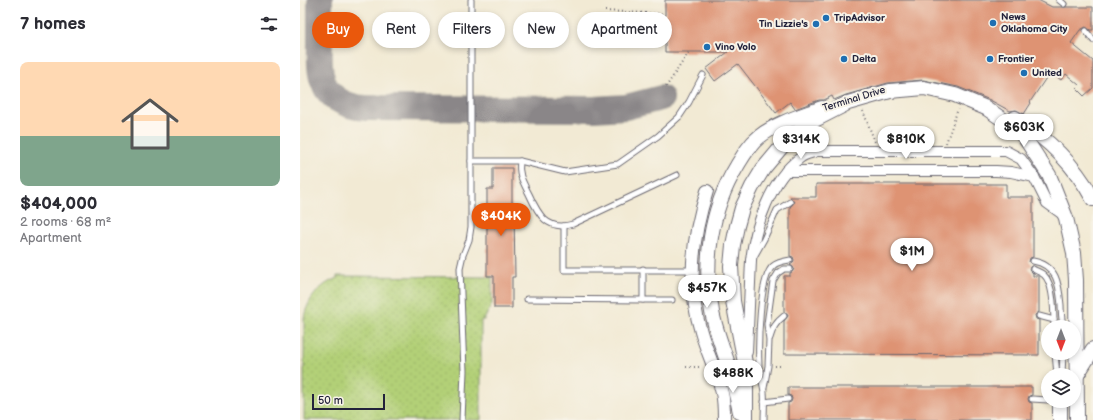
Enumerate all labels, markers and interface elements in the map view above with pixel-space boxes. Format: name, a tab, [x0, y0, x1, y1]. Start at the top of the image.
place label: News Oklahoma City	[1001, 11, 1068, 35]
chip: Buy	[312, 12, 364, 48]
chip: Rent	[372, 12, 430, 48]
chip: Filters	[438, 12, 505, 48]
chip: New	[513, 12, 569, 48]
chip: Apartment	[577, 12, 672, 48]
place label: TripAdvisor	[834, 12, 886, 24]
icon: filters	[258, 13, 280, 35]
marker: TripAdvisor	[821, 13, 831, 23]
text: 7 homes	[20, 14, 86, 34]
place label: Tin Lizzie's	[759, 18, 808, 30]
marker: News Oklahoma City	[988, 18, 998, 28]
marker: Tin Lizzie's	[811, 19, 821, 29]
place label: Vino Volo	[715, 41, 757, 53]
marker: Vino Volo	[702, 42, 712, 52]
place label: Delta	[852, 53, 876, 65]
place label: Frontier	[998, 53, 1035, 65]
marker: Delta	[839, 54, 849, 64]
marker: Frontier	[985, 54, 995, 64]
place label: United	[1032, 67, 1062, 79]
marker: United	[1019, 68, 1029, 78]
street label: Terminal Drive	[821, 84, 887, 114]
icon: home	[114, 88, 186, 160]
pin: $603K	[996, 114, 1052, 148]
text: $603K	[1004, 119, 1044, 135]
pin: $314K	[773, 126, 829, 160]
pin: $810K	[878, 126, 934, 160]
text: $314K	[782, 131, 820, 147]
text: $810K	[887, 131, 925, 147]
text: $404,000	[20, 194, 97, 214]
pin: $404K	[473, 203, 529, 237]
text: $404K	[481, 208, 521, 224]
text: 2 rooms · 68 m²	[20, 214, 111, 230]
text: Apartment	[20, 230, 81, 246]
pin: $1M	[893, 238, 931, 272]
text: $1M	[899, 243, 925, 259]
pin: $457K	[679, 275, 735, 309]
text: $457K	[687, 280, 727, 296]
north arrow	[1041, 320, 1081, 360]
map controls	[1041, 320, 1081, 408]
pin: $488K	[705, 360, 761, 394]
text: $488K	[713, 365, 753, 381]
button: layers	[1041, 368, 1081, 408]
scale bar	[312, 392, 385, 411]
text: 50 m	[318, 394, 343, 407]

